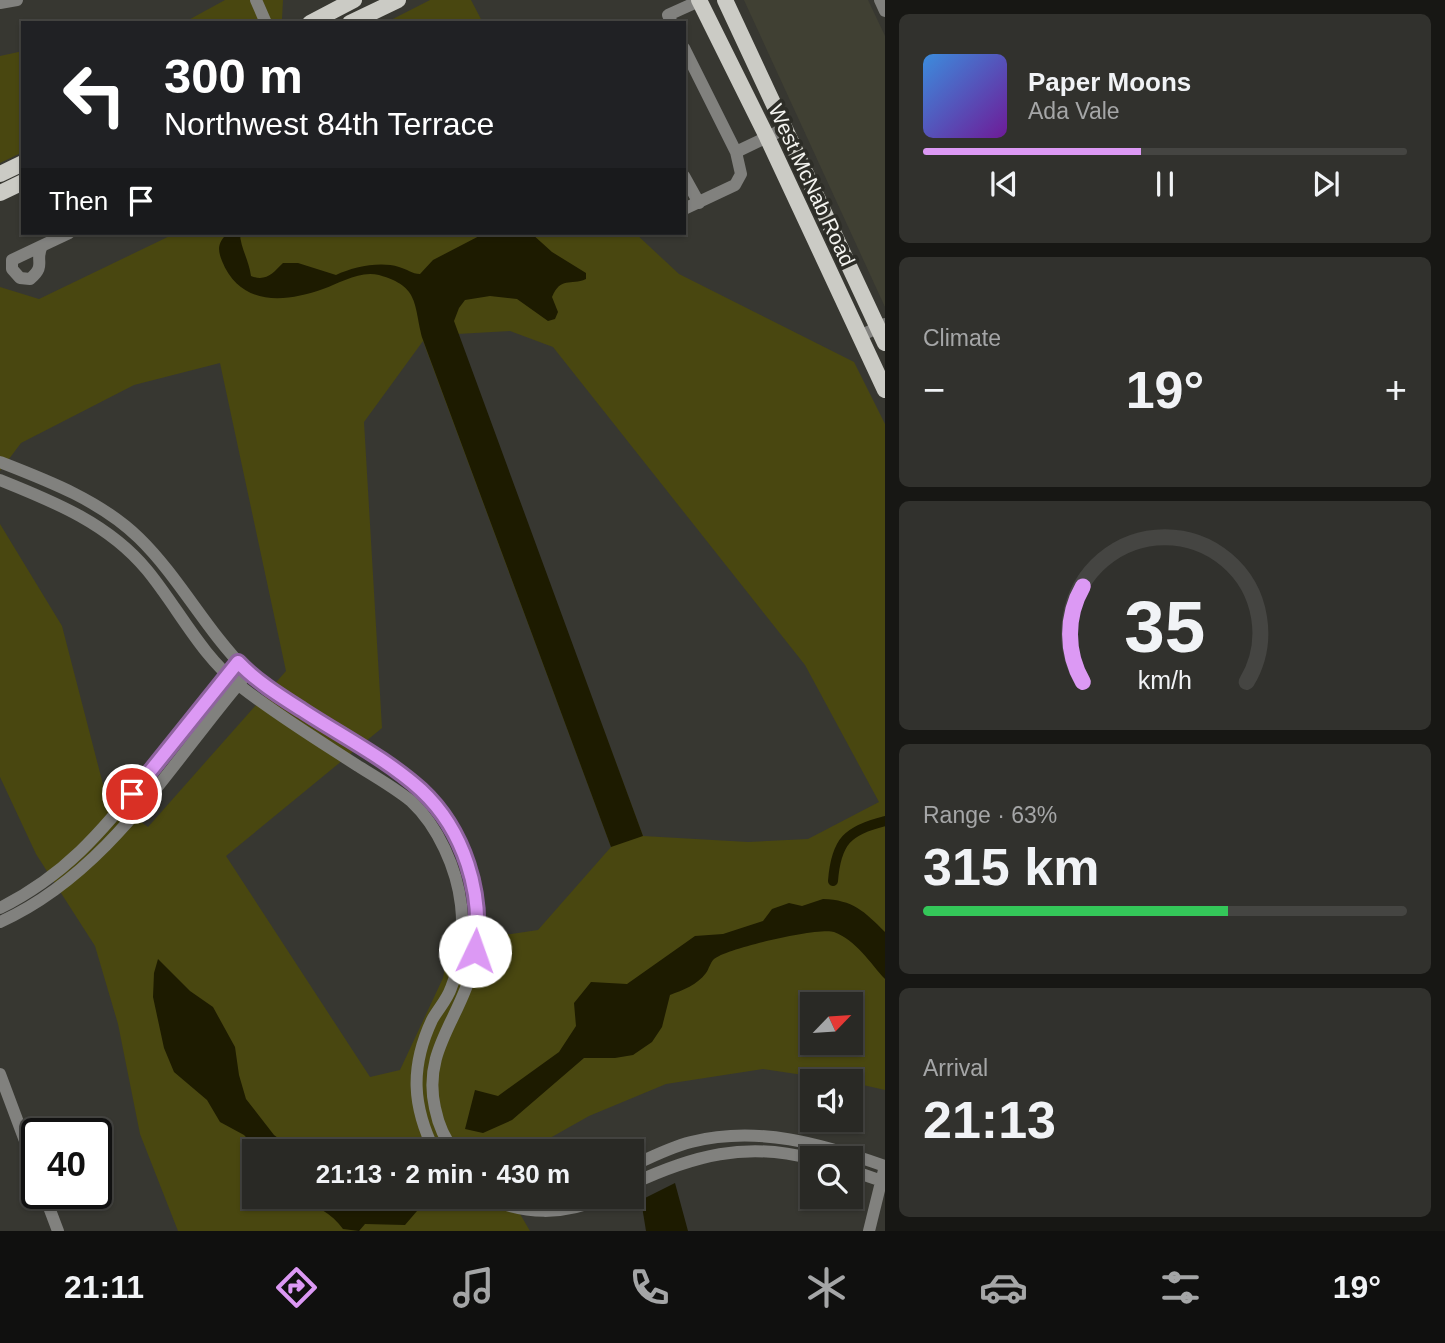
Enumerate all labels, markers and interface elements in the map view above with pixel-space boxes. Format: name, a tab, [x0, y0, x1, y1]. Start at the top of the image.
icon: left	[49, 49, 140, 140]
text: 300 m	[164, 49, 303, 103]
text: Paper Moons	[1028, 67, 1191, 97]
text: Ada Vale	[1028, 98, 1120, 124]
street label: West McNab Road	[764, 100, 860, 270]
text: Northwest 84th Terrace	[164, 106, 494, 142]
icon: previous	[985, 165, 1023, 203]
icon: pause	[1146, 165, 1184, 203]
icon: next	[1307, 165, 1345, 203]
icon: arrive	[122, 182, 160, 220]
text: Then	[49, 186, 108, 216]
text: Climate	[923, 325, 1001, 351]
text: 19°	[1126, 361, 1204, 419]
text: −	[923, 369, 945, 411]
text: +	[1385, 369, 1407, 411]
text: 35	[1125, 586, 1205, 667]
text: km/h	[1138, 665, 1192, 693]
pin	[102, 764, 162, 824]
icon: arrive	[113, 775, 151, 813]
text: Range · 63%	[923, 802, 1057, 828]
text: 315 km	[923, 838, 1099, 896]
position arrow	[438, 914, 512, 988]
north arrow	[800, 992, 863, 1055]
map controls	[800, 992, 863, 1209]
text: Arrival	[923, 1055, 988, 1081]
button: sound	[800, 1069, 863, 1132]
text: 21:13	[923, 1091, 1056, 1149]
speed limit sign: 40	[21, 1118, 112, 1209]
button: search	[800, 1146, 863, 1209]
text: 21:13 · 2 min · 430 m	[316, 1159, 570, 1189]
icon: directions	[272, 1263, 321, 1312]
icon: music	[449, 1263, 498, 1312]
icon: phone	[625, 1263, 674, 1312]
icon: climate	[802, 1263, 851, 1312]
icon: car	[979, 1263, 1028, 1312]
icon: filters	[1156, 1263, 1205, 1312]
text: 21:11	[64, 1269, 144, 1305]
text: 19°	[1333, 1269, 1381, 1305]

